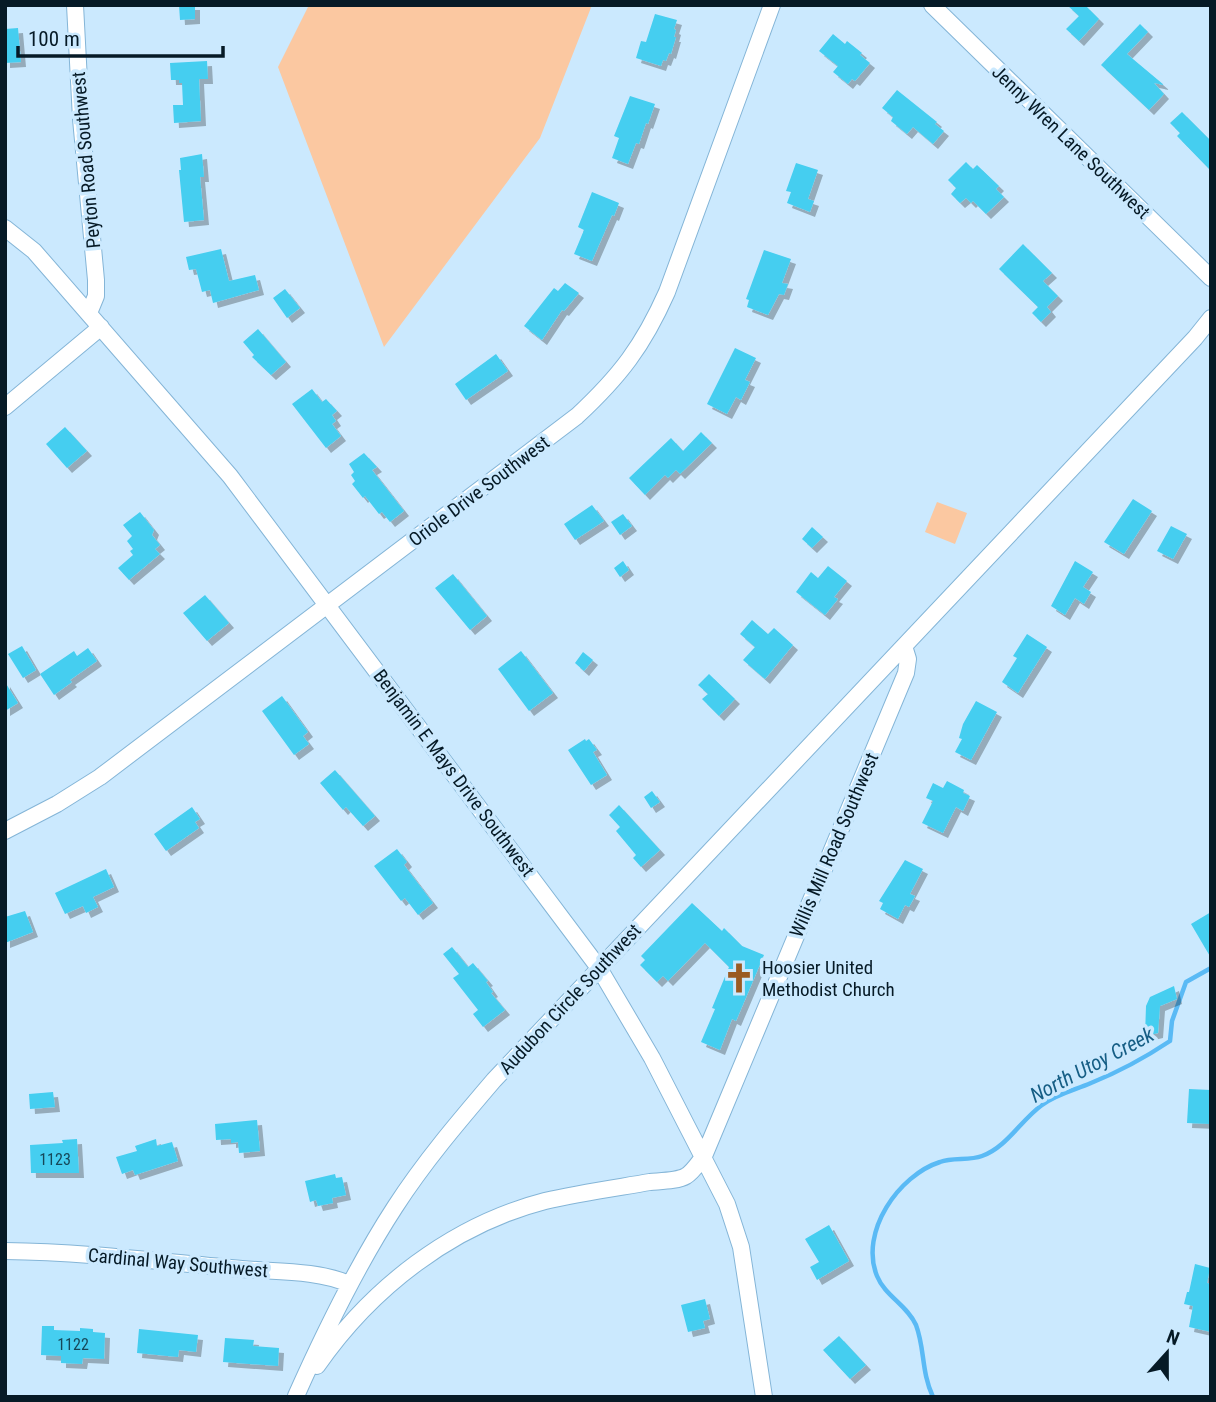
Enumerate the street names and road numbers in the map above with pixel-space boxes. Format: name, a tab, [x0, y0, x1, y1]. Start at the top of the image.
street label: Jenny Wren Lane Southwest	[987, 61, 1155, 223]
street label: Peyton Road Southwest	[67, 71, 105, 249]
street label: Oriole Drive Southwest	[404, 431, 554, 551]
street label: Benjamin E Mays Drive Southwest	[369, 665, 539, 881]
street label: Willis Mill Road Southwest	[785, 749, 883, 941]
street label: Audubon Circle Southwest	[494, 919, 646, 1079]
street label: Cardinal Way Southwest	[87, 1244, 269, 1282]

